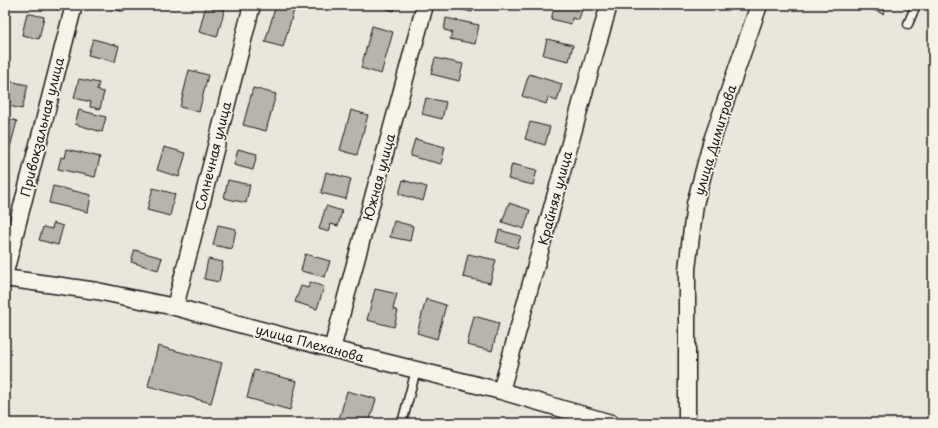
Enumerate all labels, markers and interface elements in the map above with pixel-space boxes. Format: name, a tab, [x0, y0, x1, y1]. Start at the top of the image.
street label: Привокзальная улица	[15, 54, 68, 199]
street label: улица Димитрова	[689, 81, 741, 197]
street label: Солнечная улица	[190, 99, 235, 212]
street label: Южная улица	[358, 130, 399, 223]
street label: Крайняя улица	[533, 148, 576, 247]
street label: улица Плеханова	[254, 319, 367, 366]

